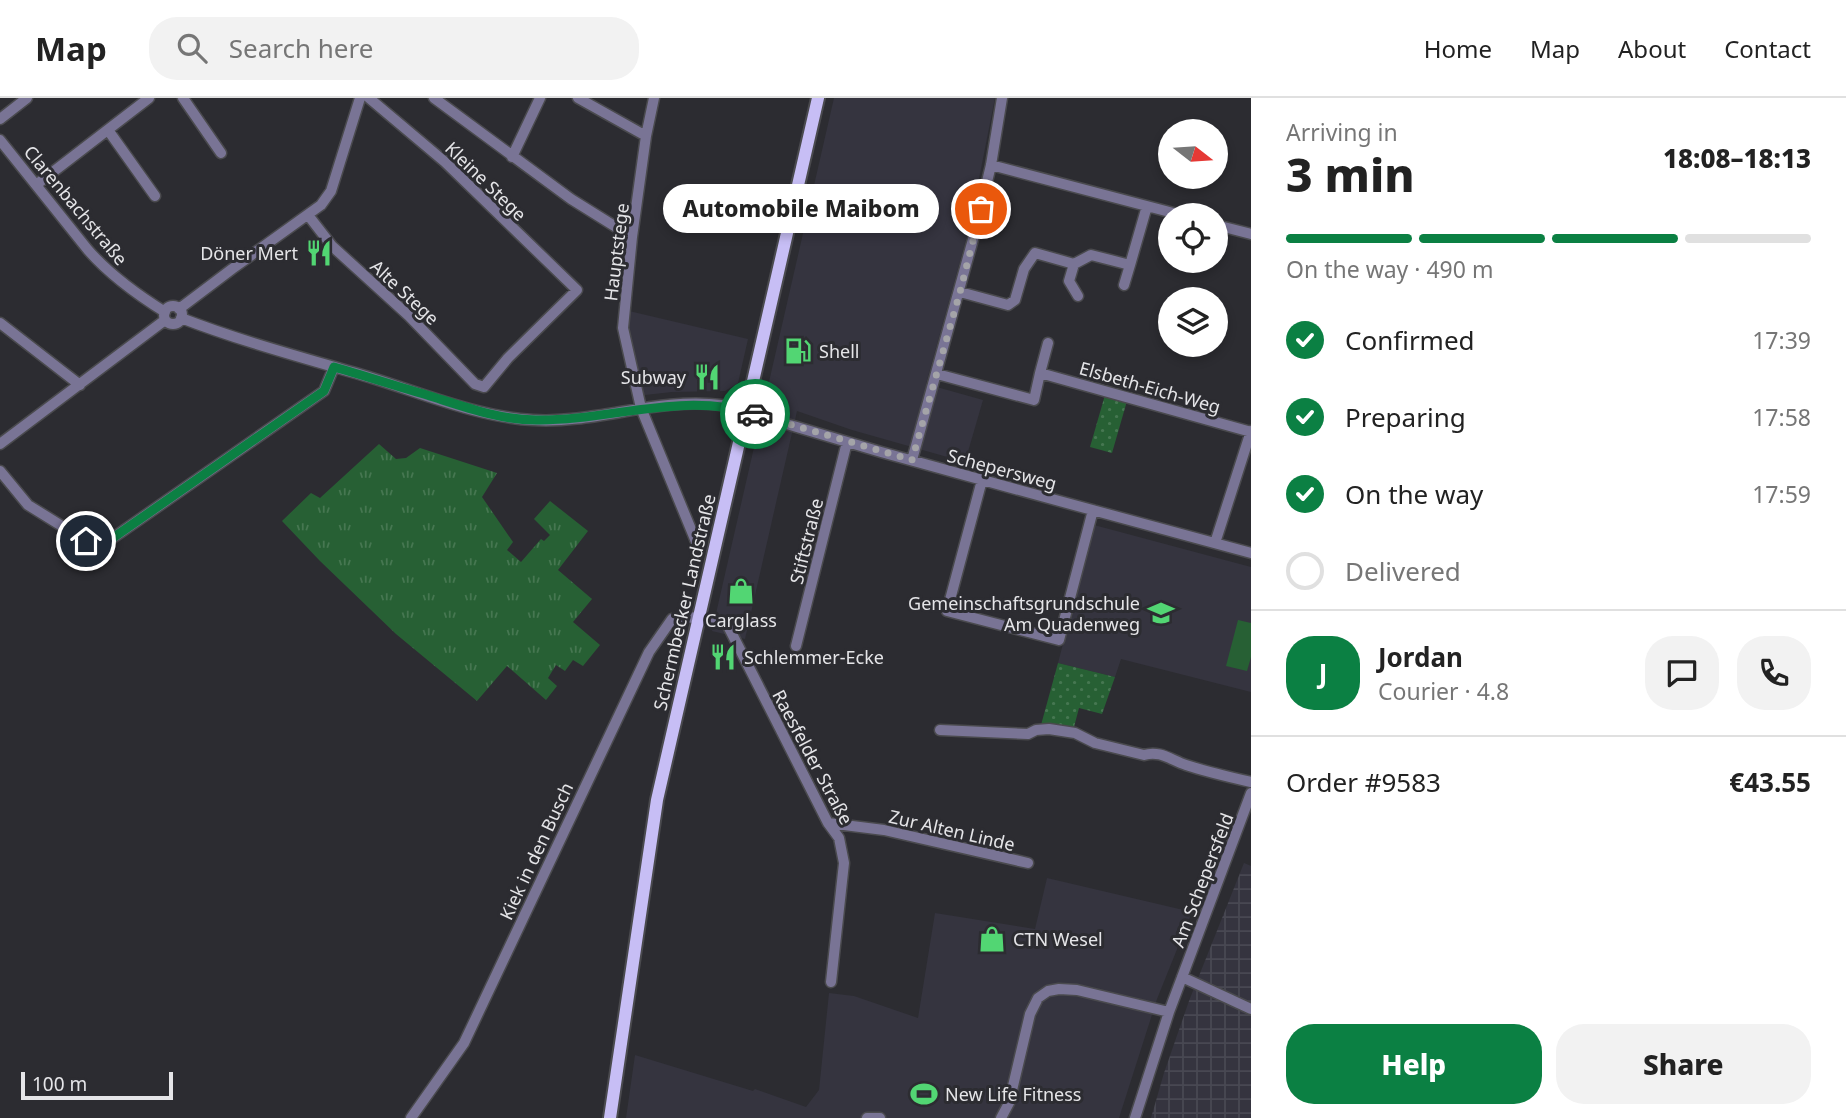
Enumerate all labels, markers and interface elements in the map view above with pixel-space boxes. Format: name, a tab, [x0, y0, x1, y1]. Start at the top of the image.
search box	[149, 17, 639, 80]
text: Map	[35, 26, 107, 71]
icon: search	[173, 29, 211, 67]
text: Search here	[229, 30, 373, 66]
text: Home	[1424, 32, 1492, 65]
text: Map	[1530, 32, 1580, 65]
text: About	[1618, 32, 1686, 65]
text: Contact	[1724, 32, 1811, 65]
text: Arriving in	[1286, 116, 1398, 148]
north arrow	[1158, 119, 1228, 189]
map controls	[1158, 119, 1228, 357]
street label: Kleine Stege	[440, 136, 532, 226]
street label: Clarenbachstraße	[19, 140, 133, 270]
text: 18:08–18:13	[1663, 140, 1811, 176]
text: 3 min	[1286, 143, 1415, 205]
pin	[951, 179, 1011, 239]
callout: Automobile Maibom	[662, 184, 939, 234]
icon: bag	[962, 190, 1000, 228]
text: Automobile Maibom	[682, 192, 920, 224]
street label: Hauptstege	[598, 202, 634, 302]
button: locate	[1158, 203, 1228, 273]
restaurant icon: Döner Mert	[304, 238, 334, 268]
place label: Döner Mert	[200, 241, 298, 265]
text: On the way · 490 m	[1286, 253, 1493, 285]
street label: Alte Stege	[366, 254, 444, 330]
button: layers	[1158, 287, 1228, 357]
icon: check	[1286, 321, 1324, 359]
text: Confirmed	[1345, 322, 1475, 358]
text: 17:39	[1752, 324, 1811, 356]
fuel station icon: Shell	[783, 336, 813, 366]
place label: Shell	[819, 339, 859, 363]
street label: Elsbeth-Eich-Weg	[1077, 355, 1223, 419]
restaurant icon: Subway	[692, 362, 722, 392]
place label: Subway	[621, 365, 687, 389]
courier	[720, 379, 790, 449]
icon: car	[736, 395, 774, 433]
icon: check	[1286, 398, 1324, 436]
text: Preparing	[1345, 399, 1466, 435]
text: 17:58	[1752, 401, 1811, 433]
street label: Schepersweg	[945, 443, 1059, 495]
icon: check	[1286, 475, 1324, 513]
text: On the way	[1345, 476, 1483, 512]
text: 17:59	[1752, 478, 1811, 510]
street label: Schermbecker Landstraße	[647, 491, 721, 713]
street label: Stiftstraße	[784, 496, 828, 586]
pin	[56, 511, 116, 571]
icon: home	[67, 522, 105, 560]
text: Delivered	[1345, 553, 1461, 589]
shop icon: Carglass	[726, 576, 756, 606]
place label: Gemeinschaftsgrundschule Am Quadenweg	[908, 591, 1140, 636]
school or university icon: Gemeinschaftsgrundschule Am Quadenweg	[1146, 598, 1176, 628]
place label: Carglass	[705, 608, 777, 632]
button: chat	[1645, 636, 1719, 710]
button: phone	[1737, 636, 1811, 710]
text: Jordan	[1378, 639, 1463, 675]
restaurant icon: Schlemmer-Ecke	[708, 642, 738, 672]
place label: Schlemmer-Ecke	[744, 645, 884, 669]
text: J	[1319, 655, 1327, 691]
text: Courier · 4.8	[1378, 675, 1509, 707]
street label: Raesfelder Straße	[767, 685, 859, 829]
text: Order #9583	[1286, 764, 1441, 800]
text: €43.55	[1729, 764, 1811, 800]
street label: Kiek in den Busch	[494, 778, 578, 924]
street label: Zur Alten Linde	[887, 804, 1017, 856]
street label: Am Schepersfeld	[1165, 809, 1239, 951]
shop icon: CTN Wesel	[977, 924, 1007, 954]
place label: CTN Wesel	[1013, 927, 1103, 951]
button: Help	[1286, 1024, 1542, 1104]
button: Share	[1556, 1024, 1811, 1104]
scale bar	[21, 1069, 173, 1101]
text: 100 m	[32, 1071, 87, 1097]
sports icon: New Life Fitness	[909, 1079, 939, 1109]
place label: New Life Fitness	[945, 1082, 1081, 1106]

